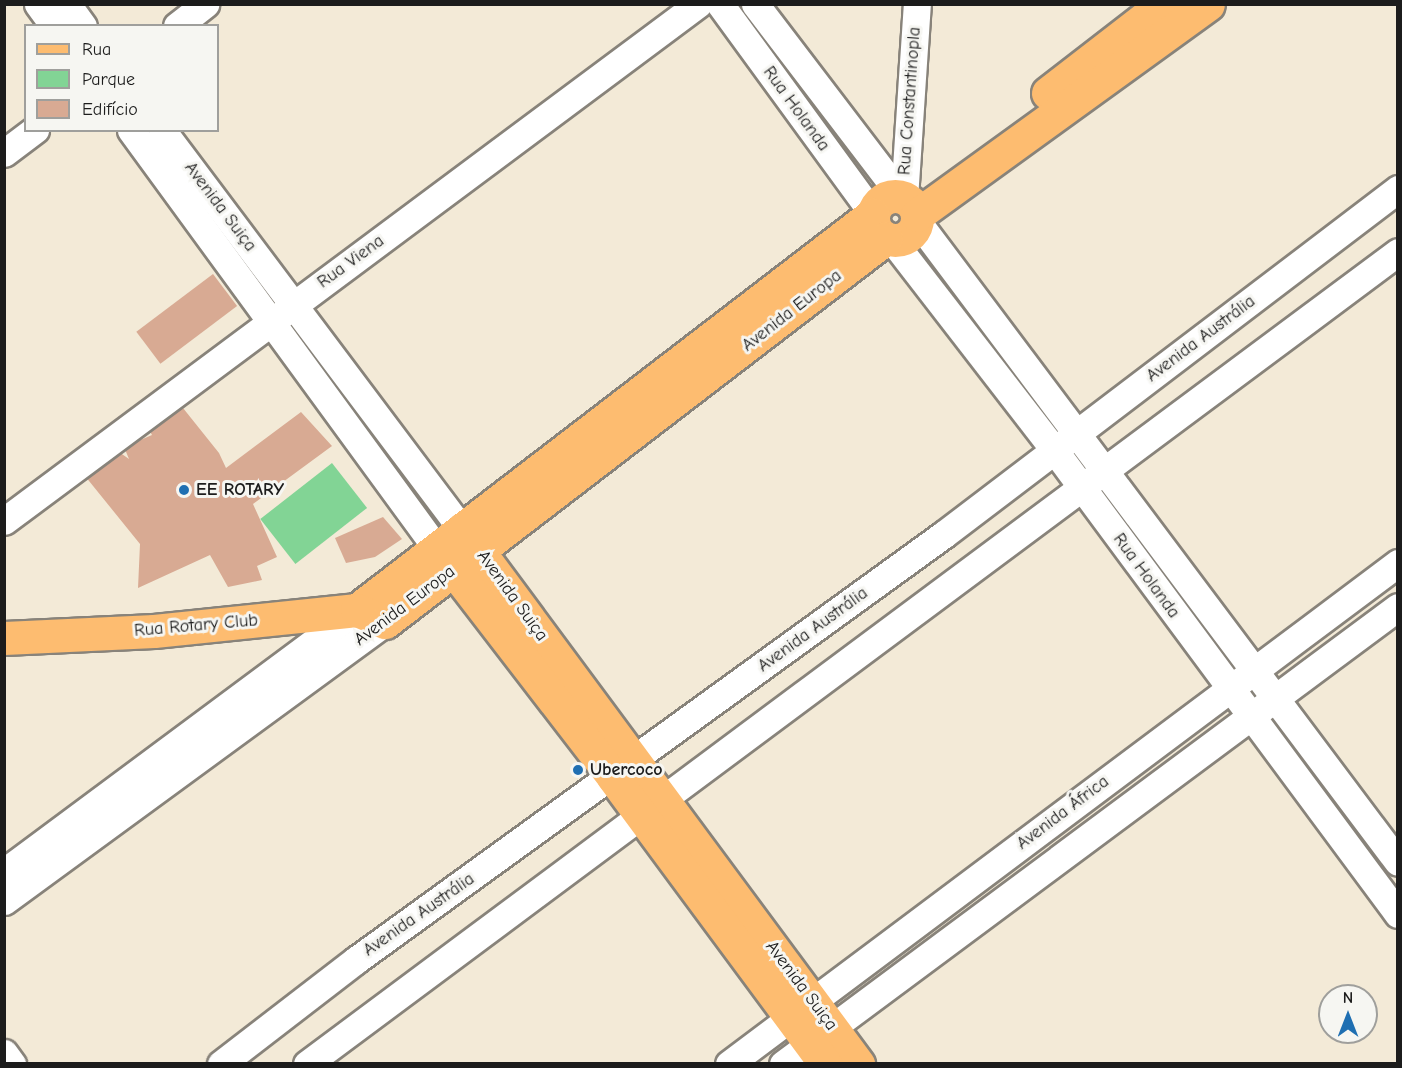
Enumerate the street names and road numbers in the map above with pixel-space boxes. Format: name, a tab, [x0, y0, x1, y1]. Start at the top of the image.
street label: Rua Constantinopla	[894, 26, 926, 176]
street label: Rua Holanda	[758, 62, 834, 156]
street label: Avenida Suiça	[179, 158, 261, 256]
street label: Rua Viena	[313, 231, 389, 293]
street label: Avenida Europa	[738, 265, 846, 357]
street label: Avenida Austrália	[1142, 291, 1260, 387]
street label: Rua Holanda	[1108, 529, 1184, 623]
street label: Avenida Suiça	[472, 546, 552, 646]
street label: Avenida Europa	[350, 561, 460, 651]
street label: Avenida Austrália	[754, 583, 872, 677]
street label: Rua Rotary Club	[133, 610, 259, 642]
street label: Avenida África	[1012, 771, 1114, 855]
street label: Avenida Austrália	[359, 869, 479, 961]
street label: Avenida Suiça	[760, 937, 842, 1035]

